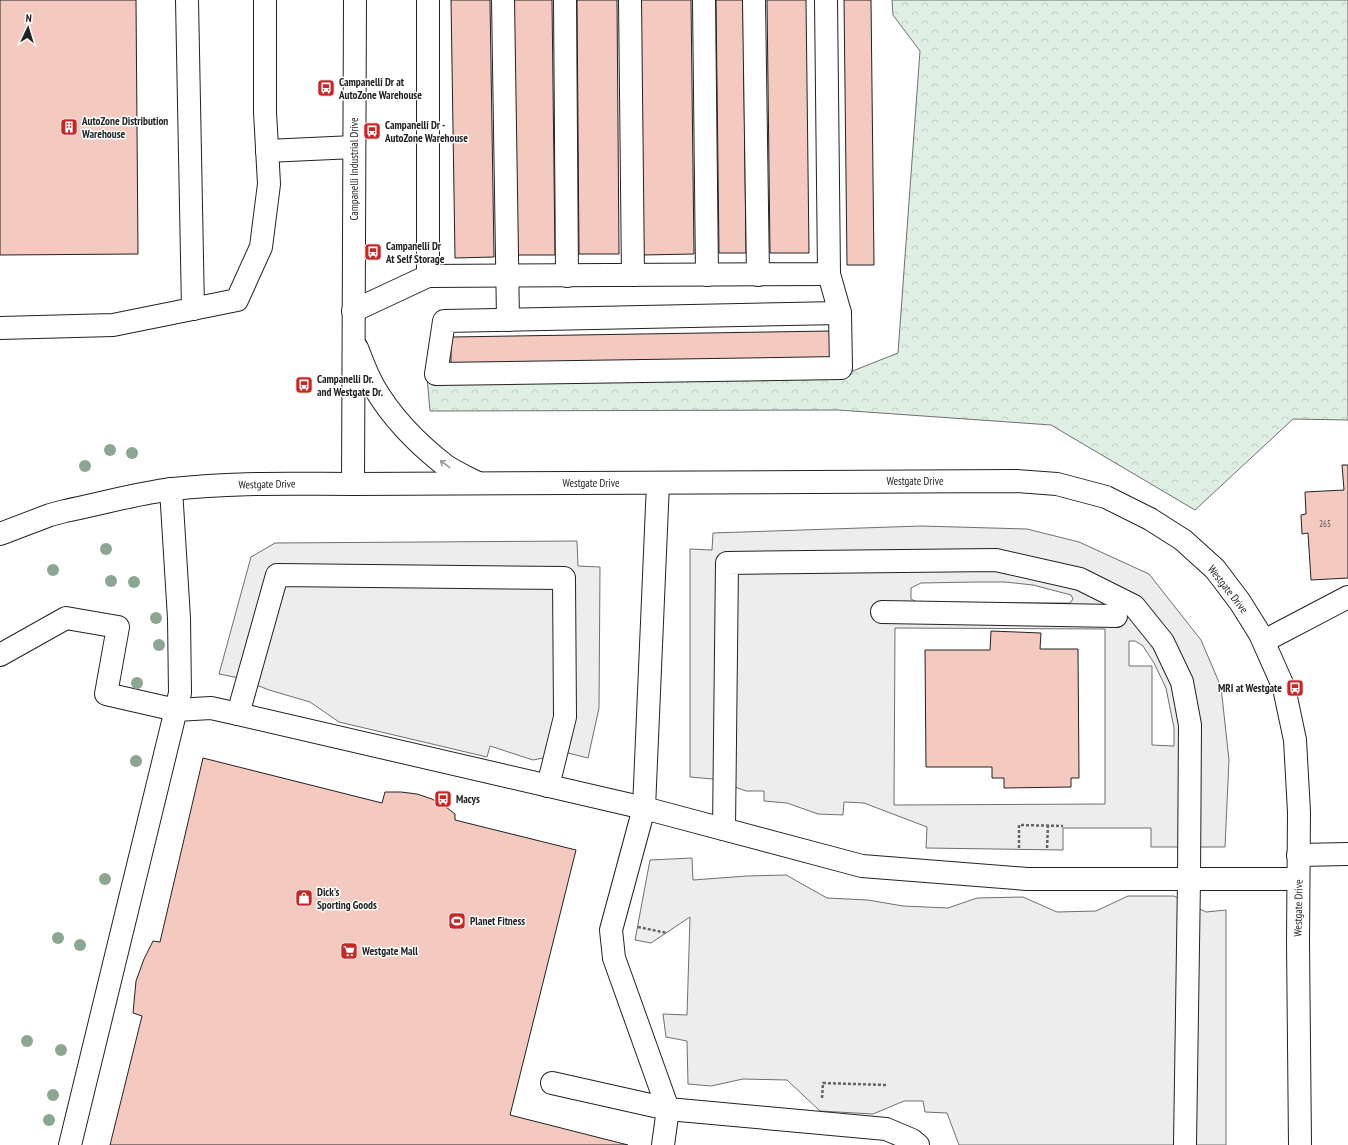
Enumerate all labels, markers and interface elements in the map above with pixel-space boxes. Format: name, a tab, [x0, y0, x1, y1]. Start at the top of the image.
north arrow	[8, 8, 48, 48]
text: N	[25, 11, 32, 25]
place label: Campanelli Dr at AutoZone Warehouse	[338, 75, 422, 102]
bus stop icon: Campanelli Dr at AutoZone Warehouse	[316, 78, 336, 98]
place label: AutoZone Distribution Warehouse	[81, 114, 168, 141]
building icon: AutoZone Distribution Warehouse	[59, 117, 79, 137]
street label: Campanelli Industrial Drive	[347, 117, 361, 221]
place label: Campanelli Dr - AutoZone Warehouse	[384, 118, 468, 145]
bus stop icon: Campanelli Dr - AutoZone Warehouse	[362, 121, 382, 141]
place label: Campanelli Dr At Self Storage	[385, 239, 445, 266]
bus stop icon: Campanelli Dr At Self Storage	[363, 242, 383, 262]
place label: Campanelli Dr. and Westgate Dr.	[317, 372, 383, 399]
bus stop icon: Campanelli Dr. and Westgate Dr.	[294, 375, 314, 395]
one-way arrow	[440, 460, 451, 468]
street label: Westgate Drive	[886, 474, 944, 488]
street label: Westgate Drive	[238, 476, 296, 491]
street label: Westgate Drive	[562, 476, 620, 490]
house number: 265	[1319, 518, 1331, 529]
street label: Westgate Drive	[1205, 562, 1251, 616]
bus stop icon: MRI at Westgate	[1285, 678, 1305, 698]
place label: MRI at Westgate	[1218, 681, 1282, 695]
bus stop icon: Macys	[433, 789, 453, 809]
place label: Macys	[456, 792, 480, 806]
street label: Westgate Drive	[1291, 879, 1306, 937]
place label: Dick's Sporting Goods	[317, 885, 377, 912]
shop icon: Dick's Sporting Goods	[294, 888, 314, 908]
sports icon: Planet Fitness	[447, 911, 467, 931]
place label: Planet Fitness	[470, 914, 525, 928]
supermarket icon: Westgate Mall	[339, 941, 359, 961]
place label: Westgate Mall	[361, 944, 418, 958]

